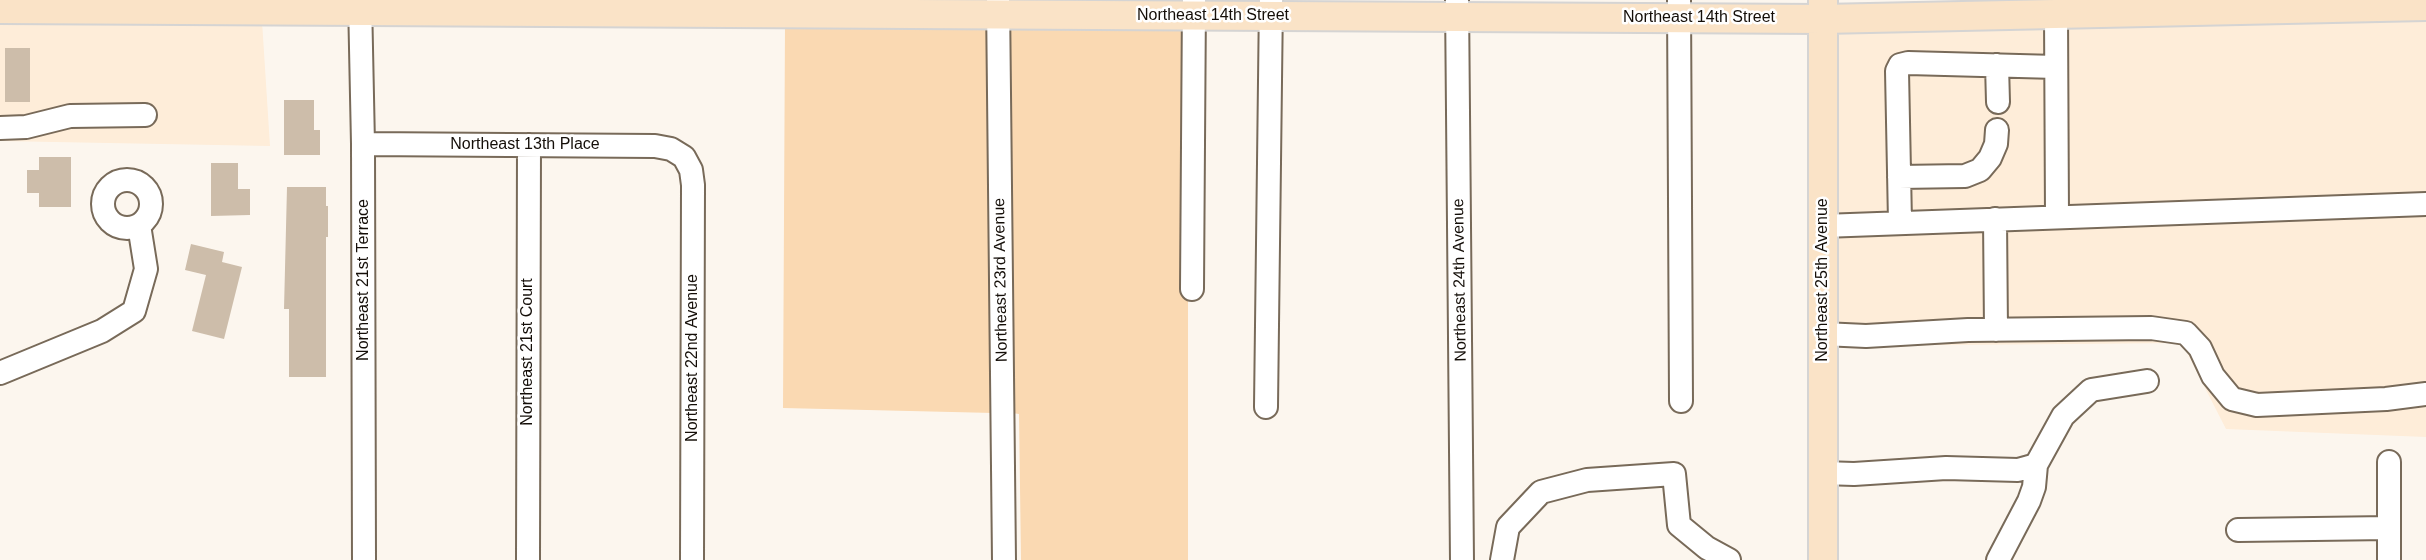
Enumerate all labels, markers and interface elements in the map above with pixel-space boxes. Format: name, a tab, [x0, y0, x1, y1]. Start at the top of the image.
street label: Northeast 14th Street	[1137, 6, 1289, 26]
street label: Northeast 14th Street	[1623, 8, 1775, 28]
street label: Northeast 13th Place	[450, 135, 600, 155]
street label: Northeast 23rd Avenue	[990, 198, 1012, 362]
street label: Northeast 24th Avenue	[1449, 198, 1471, 362]
street label: Northeast 25th Avenue	[1813, 198, 1833, 362]
street label: Northeast 21st Terrace	[354, 199, 374, 361]
street label: Northeast 22nd Avenue	[683, 274, 703, 442]
street label: Northeast 21st Court	[518, 278, 538, 426]

